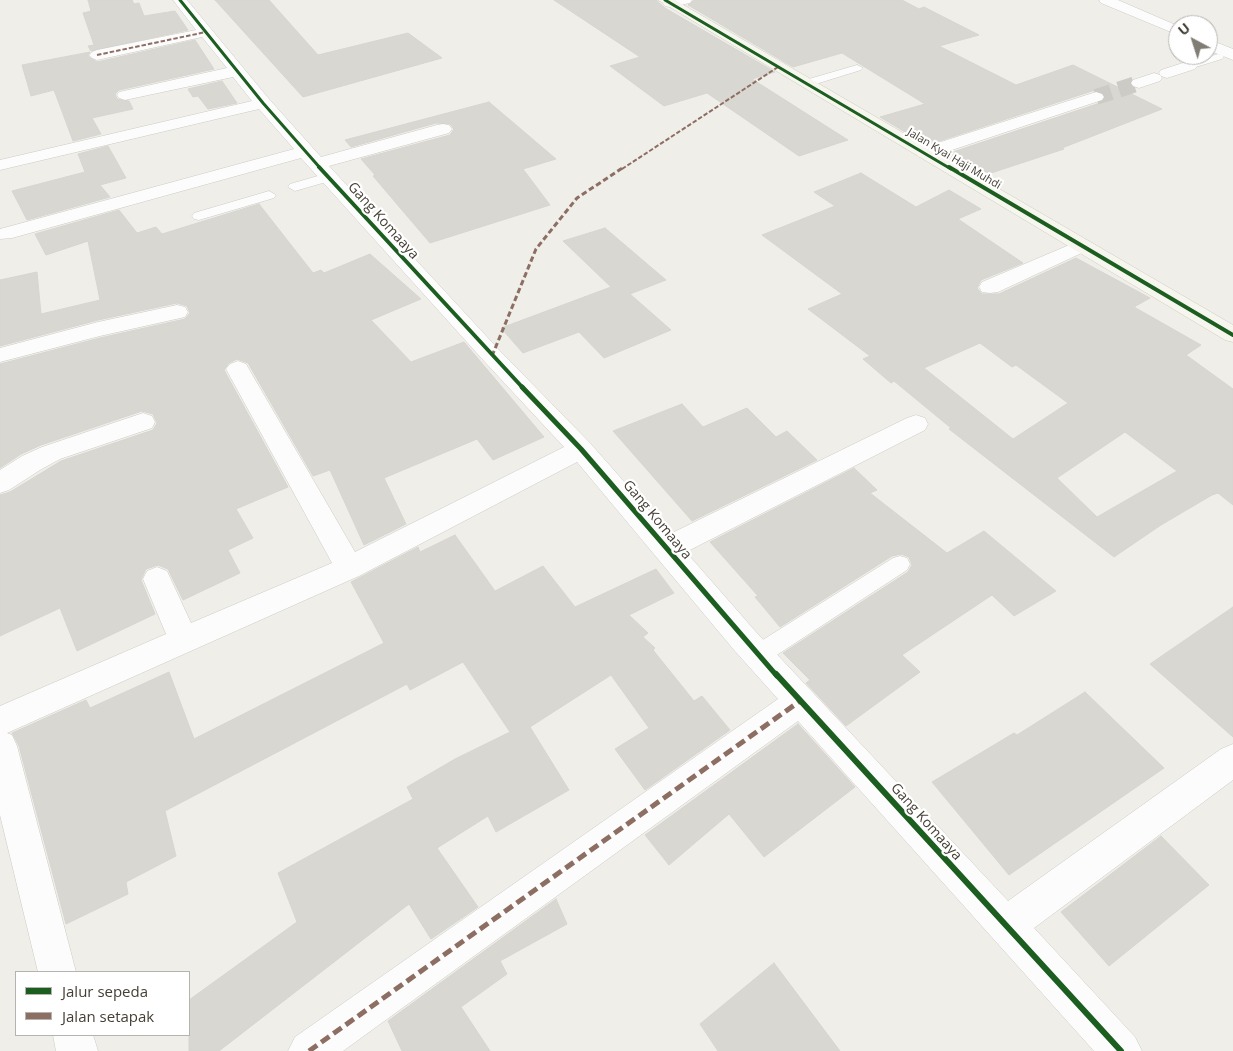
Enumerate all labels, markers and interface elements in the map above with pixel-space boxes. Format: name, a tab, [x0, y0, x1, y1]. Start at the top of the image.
north arrow	[1168, 15, 1218, 65]
text: U	[1174, 18, 1194, 40]
street label: Jalan Kyai Haji Muhdi	[905, 126, 1003, 192]
street label: Gang Komaaya	[344, 179, 422, 263]
street label: Gang Komaaya	[619, 477, 695, 563]
street label: Gang Komaaya	[887, 780, 965, 864]
legend	[15, 971, 190, 1036]
text: Jalur sepeda	[62, 981, 148, 1001]
text: Jalan setapak	[62, 1006, 154, 1026]

